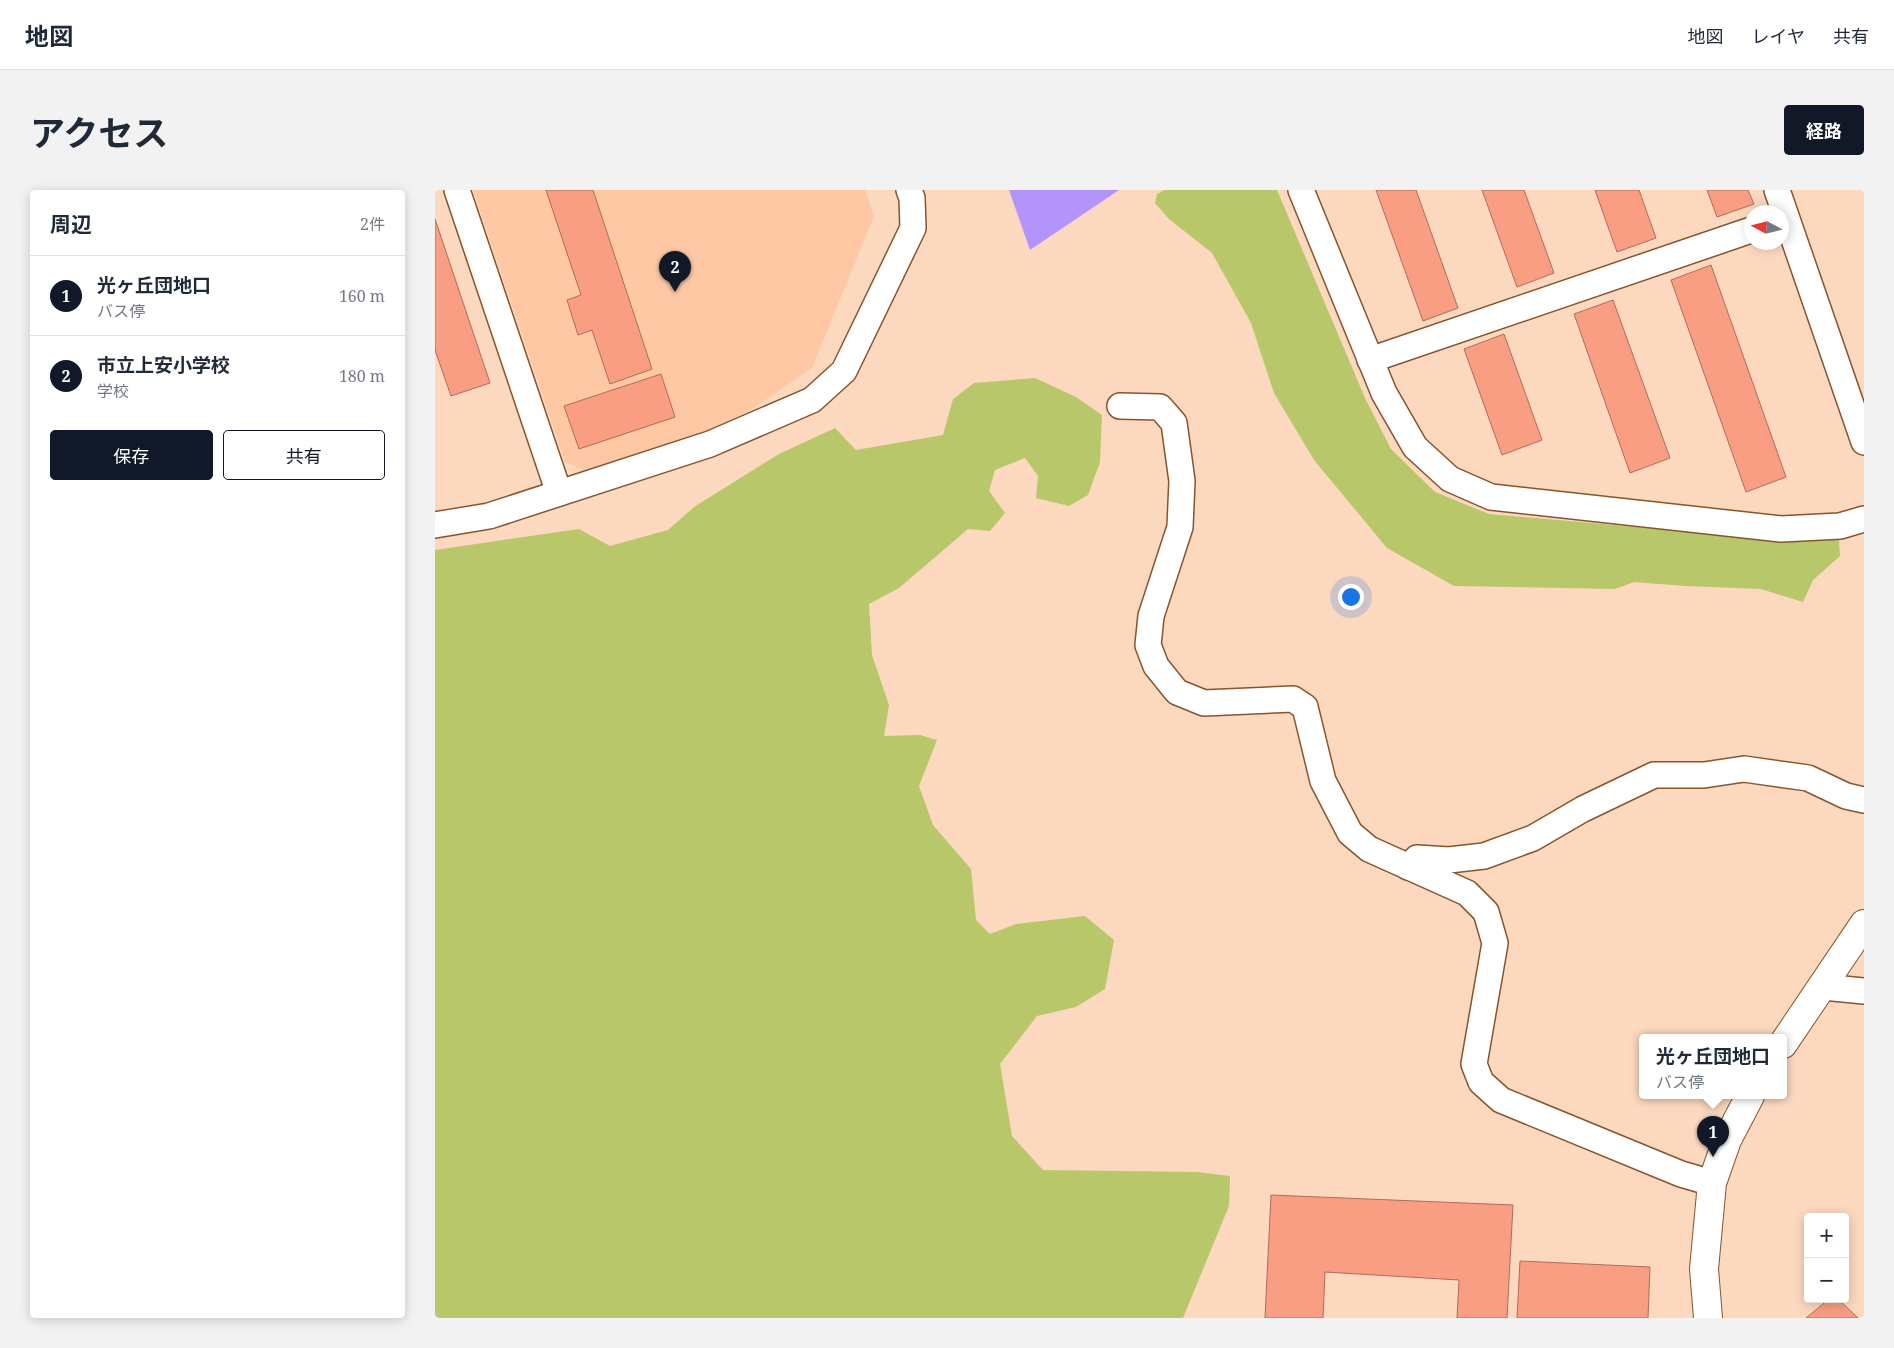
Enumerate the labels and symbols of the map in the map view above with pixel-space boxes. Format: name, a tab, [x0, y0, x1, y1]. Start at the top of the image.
north arrow	[1744, 205, 1789, 250]
pin: 2	[659, 251, 691, 292]
your location	[1338, 584, 1364, 610]
pin: 1	[1697, 1116, 1729, 1157]

